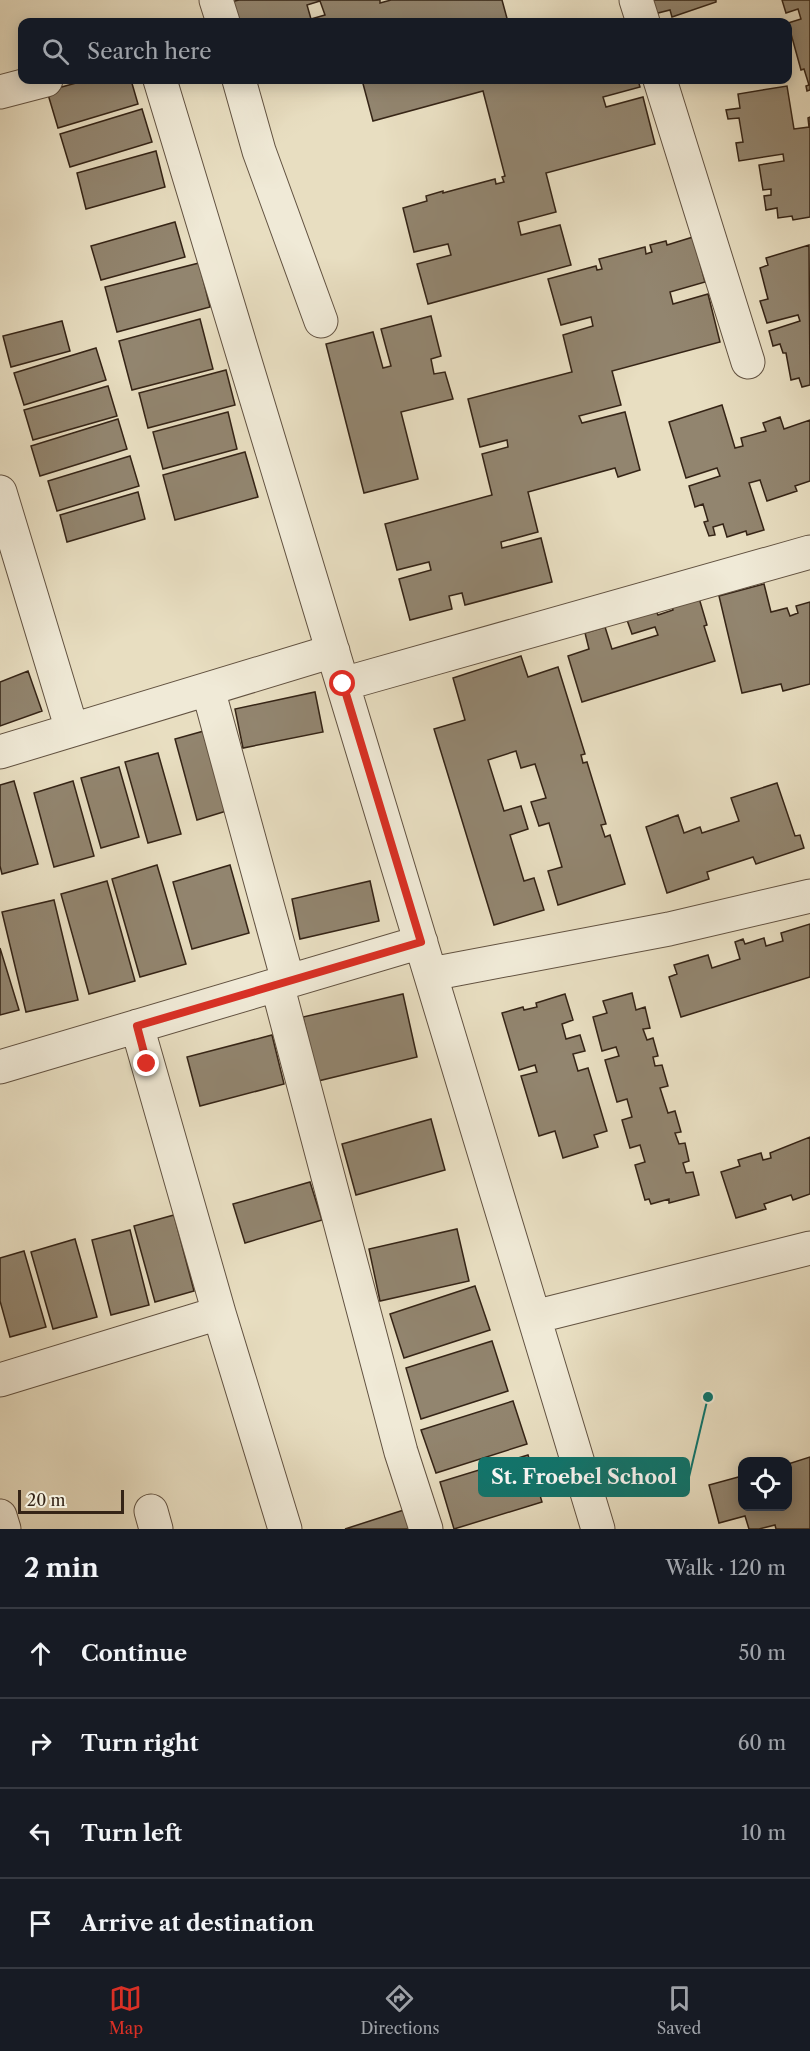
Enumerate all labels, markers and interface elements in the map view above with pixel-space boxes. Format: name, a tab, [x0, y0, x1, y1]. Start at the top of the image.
search box	[18, 18, 792, 84]
icon: search	[39, 35, 72, 68]
text: Search here	[87, 38, 212, 65]
route start	[329, 670, 355, 696]
route end	[133, 1050, 159, 1076]
map controls	[738, 1457, 792, 1511]
button: locate	[738, 1457, 792, 1511]
callout: St. Froebel School	[479, 1458, 689, 1496]
text: St. Froebel School	[491, 1465, 677, 1489]
scale bar	[18, 1487, 124, 1514]
text: 20 m	[27, 1490, 66, 1510]
text: 2 min	[24, 1552, 99, 1584]
text: Walk · 120 m	[665, 1556, 786, 1580]
icon: ahead	[24, 1637, 57, 1670]
text: Continue	[81, 1640, 187, 1667]
text: 50 m	[739, 1641, 786, 1665]
icon: right	[24, 1727, 57, 1760]
text: Turn right	[81, 1730, 199, 1757]
text: 60 m	[738, 1731, 786, 1755]
icon: left	[24, 1817, 57, 1850]
text: Turn left	[81, 1820, 182, 1847]
text: 10 m	[741, 1821, 786, 1845]
icon: arrive	[24, 1907, 57, 1940]
text: Arrive at destination	[81, 1910, 314, 1937]
tab: Map	[109, 1982, 143, 2038]
tab: Directions	[360, 1982, 439, 2038]
tab: Saved	[657, 1982, 701, 2038]

